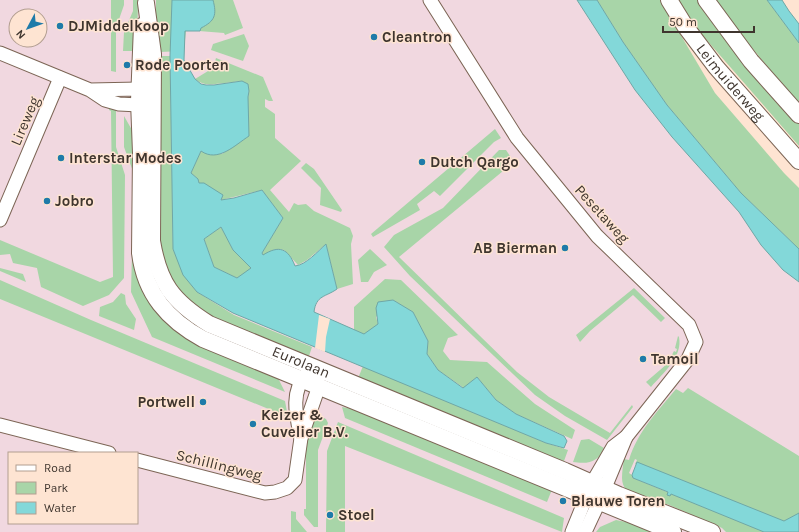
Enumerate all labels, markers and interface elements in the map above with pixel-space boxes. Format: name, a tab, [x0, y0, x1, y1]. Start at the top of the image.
north arrow	[8, 8, 48, 48]
scale bar	[663, 8, 754, 34]
text: 50 m	[669, 15, 697, 29]
place label: DJMiddelkoop	[68, 17, 169, 35]
marker: DJMiddelkoop	[55, 21, 65, 31]
text: N	[13, 27, 28, 41]
place label: Cleantron	[382, 28, 452, 46]
marker: Cleantron	[369, 32, 379, 42]
street label: Leimuiderweg	[693, 40, 769, 125]
place label: Rode Poorten	[135, 56, 229, 74]
marker: Rode Poorten	[122, 60, 132, 70]
street label: Lireweg	[7, 93, 44, 148]
place label: Interstar Modes	[69, 149, 182, 167]
marker: Interstar Modes	[56, 153, 66, 163]
place label: Dutch Qargo	[430, 153, 519, 171]
marker: Dutch Qargo	[417, 157, 427, 167]
street label: Pesetaweg	[571, 181, 633, 247]
place label: Jobro	[55, 192, 94, 210]
marker: Jobro	[42, 196, 52, 206]
place label: AB Bierman	[473, 239, 557, 257]
marker: AB Bierman	[560, 243, 570, 253]
street label: Eurolaan	[269, 342, 333, 382]
place label: Tamoil	[651, 350, 699, 368]
marker: Tamoil	[638, 354, 648, 364]
place label: Portwell	[138, 393, 195, 411]
marker: Portwell	[198, 397, 208, 407]
place label: Keizer & Cuvelier B.V.	[261, 406, 348, 441]
marker: Keizer & Cuvelier B.V.	[248, 419, 258, 429]
street label: Schillingweg	[174, 446, 264, 484]
legend	[8, 452, 138, 524]
text: Road	[44, 461, 72, 475]
text: Park	[44, 481, 69, 495]
place label: Blauwe Toren	[571, 492, 665, 510]
marker: Blauwe Toren	[558, 496, 568, 506]
text: Water	[44, 501, 77, 515]
place label: Stoel	[338, 506, 375, 524]
marker: Stoel	[325, 510, 335, 520]

